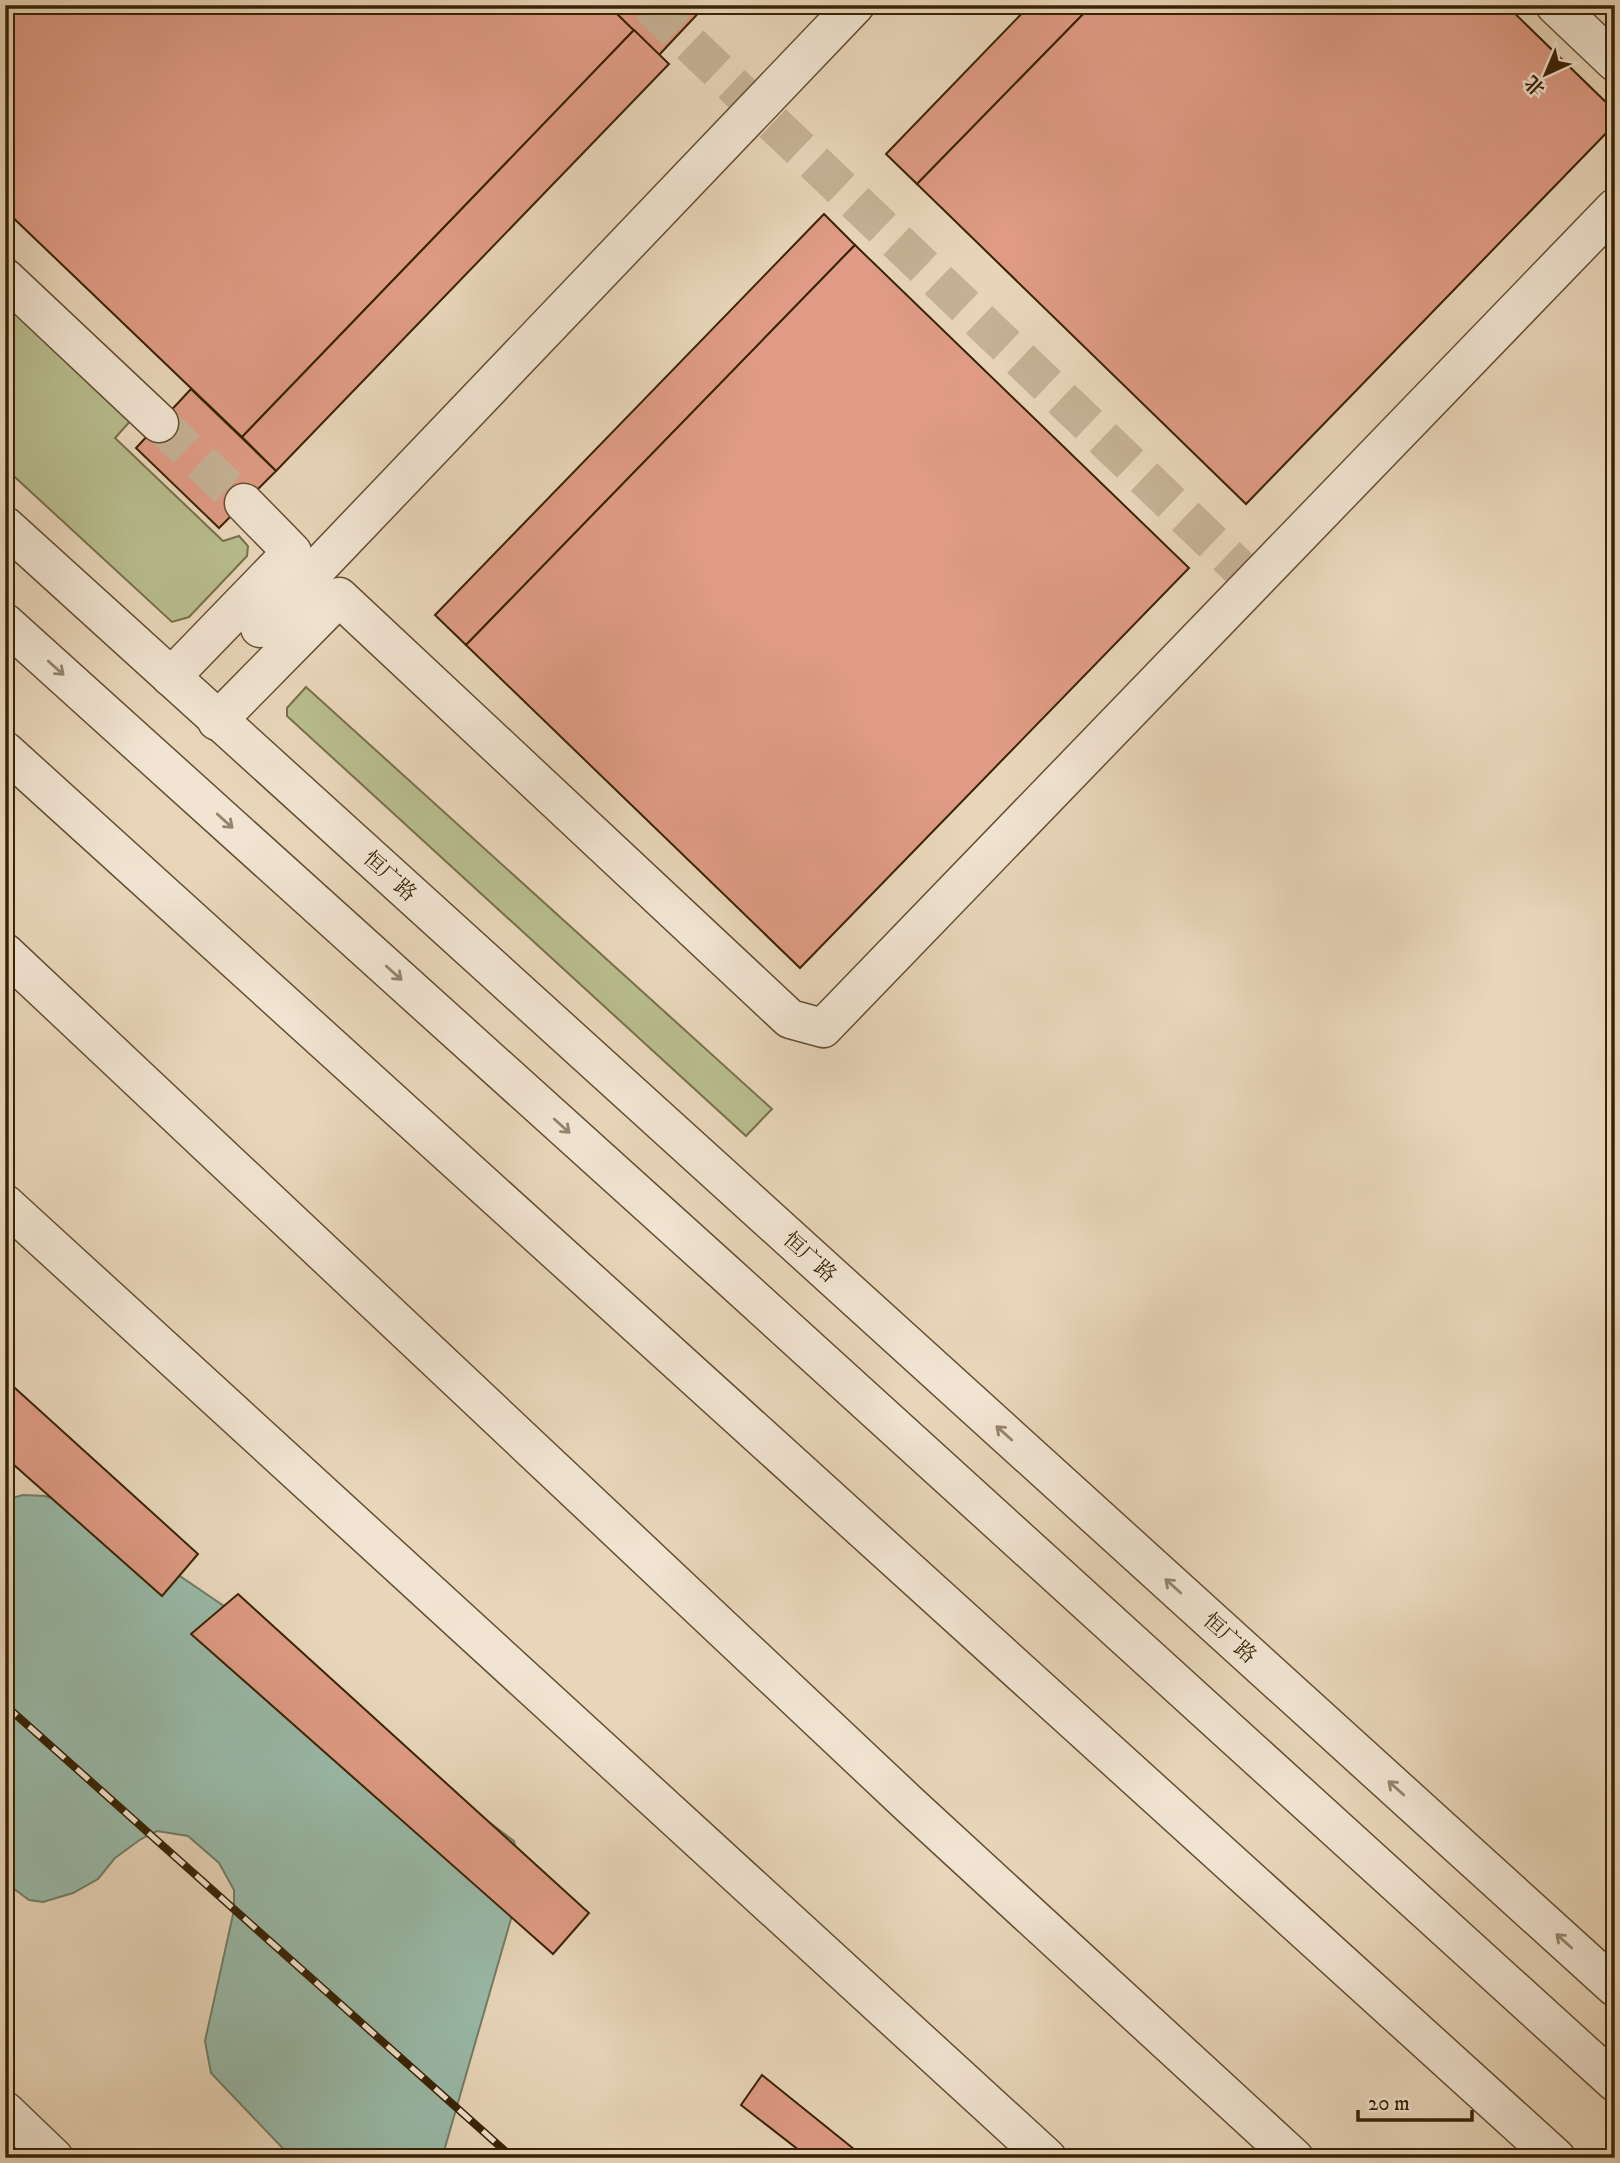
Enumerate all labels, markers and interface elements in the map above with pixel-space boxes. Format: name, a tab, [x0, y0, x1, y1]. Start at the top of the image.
north arrow	[1512, 38, 1582, 108]
text: 北	[1520, 70, 1550, 100]
one-way arrow	[47, 660, 64, 677]
one-way arrow	[216, 813, 234, 829]
street label: 恒广路	[357, 846, 421, 907]
one-way arrow	[384, 965, 402, 981]
one-way arrow	[553, 1118, 571, 1134]
street label: 恒广路	[777, 1227, 841, 1288]
one-way arrow	[996, 1425, 1014, 1441]
one-way arrow	[1164, 1578, 1182, 1594]
street label: 恒广路	[1197, 1608, 1261, 1669]
one-way arrow	[1388, 1780, 1405, 1797]
one-way arrow	[1555, 1933, 1573, 1949]
scale bar	[1358, 2079, 1471, 2123]
text: 20 m	[1368, 2091, 1410, 2117]

